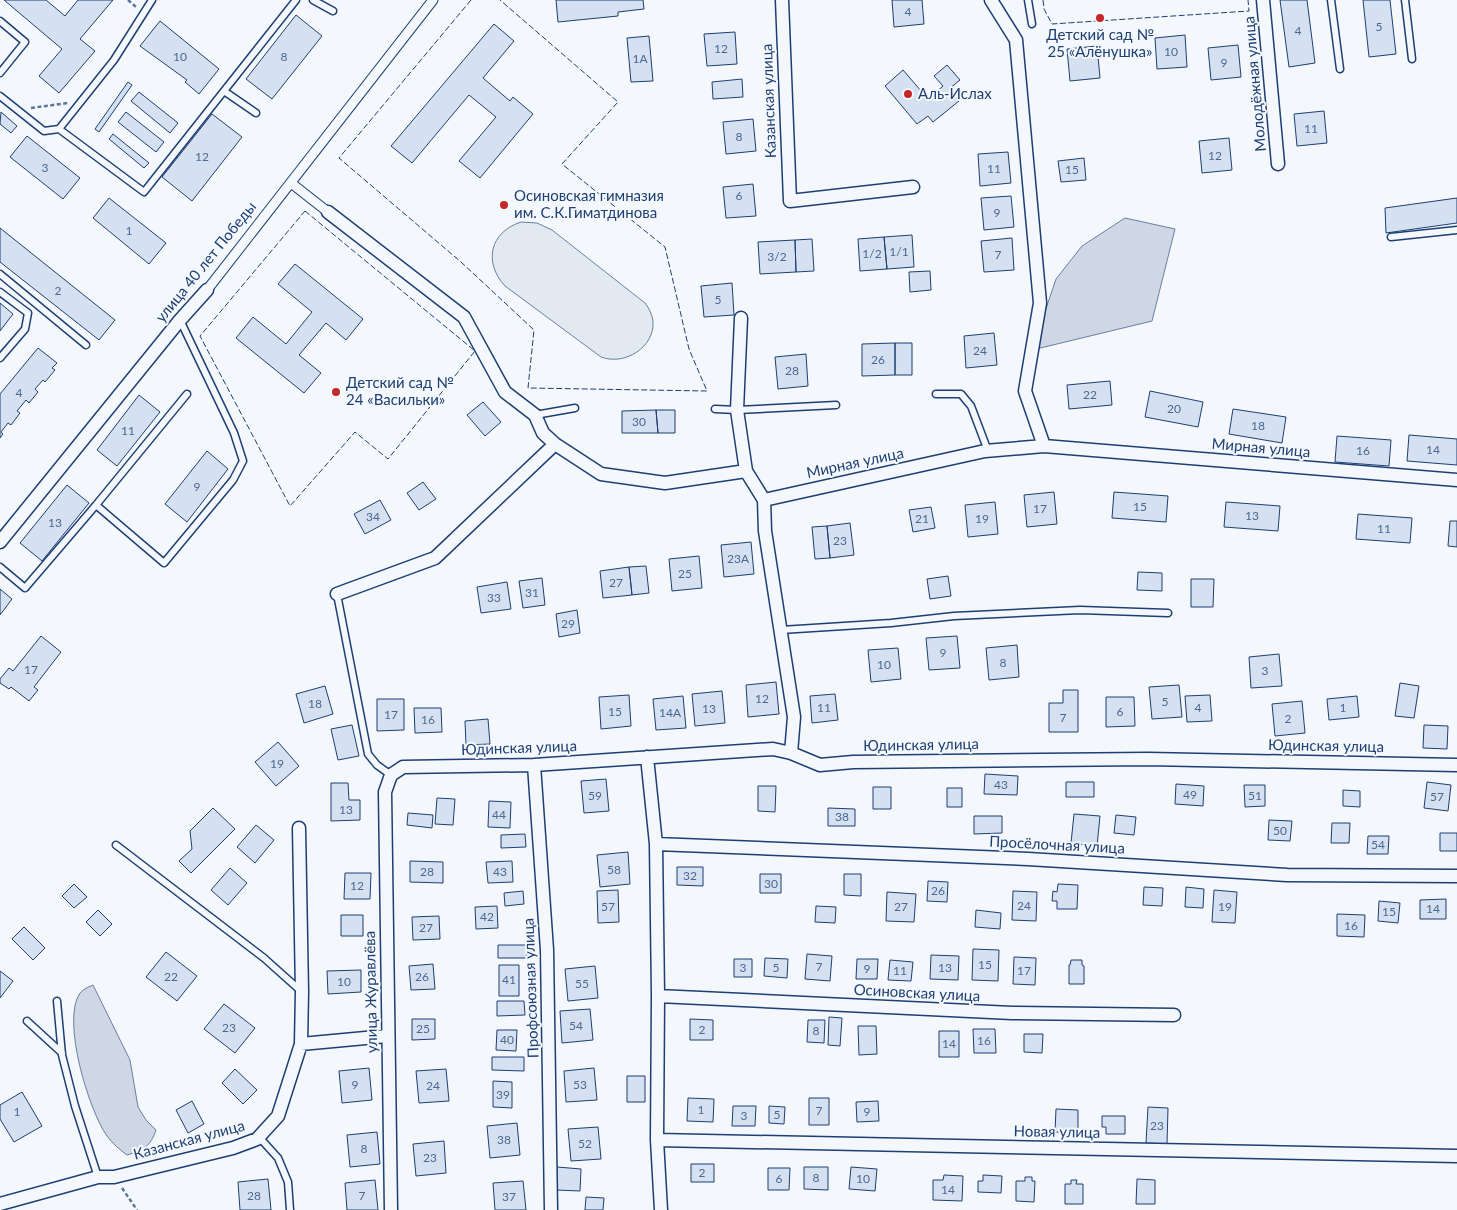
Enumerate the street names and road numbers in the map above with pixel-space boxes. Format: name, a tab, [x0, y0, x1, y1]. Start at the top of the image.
street label: Молодёжная улица	[1239, 16, 1269, 153]
street label: Казанская улица	[757, 43, 779, 159]
street label: улица 40 лет Победы	[151, 197, 259, 325]
street label: Мирная улица	[1211, 434, 1311, 460]
street label: Мирная улица	[805, 443, 905, 481]
street label: Юдинская улица	[863, 734, 979, 754]
street label: Юдинская улица	[1268, 735, 1384, 755]
street label: Юдинская улица	[461, 736, 577, 758]
street label: Просёлочная улица	[989, 831, 1125, 857]
street label: Профсоюзная улица	[519, 918, 541, 1058]
street label: улица Журавлёва	[360, 931, 380, 1053]
street label: Осиновская улица	[853, 980, 981, 1004]
street label: Казанская улица	[131, 1116, 246, 1163]
street label: Новая улица	[1013, 1121, 1101, 1141]

